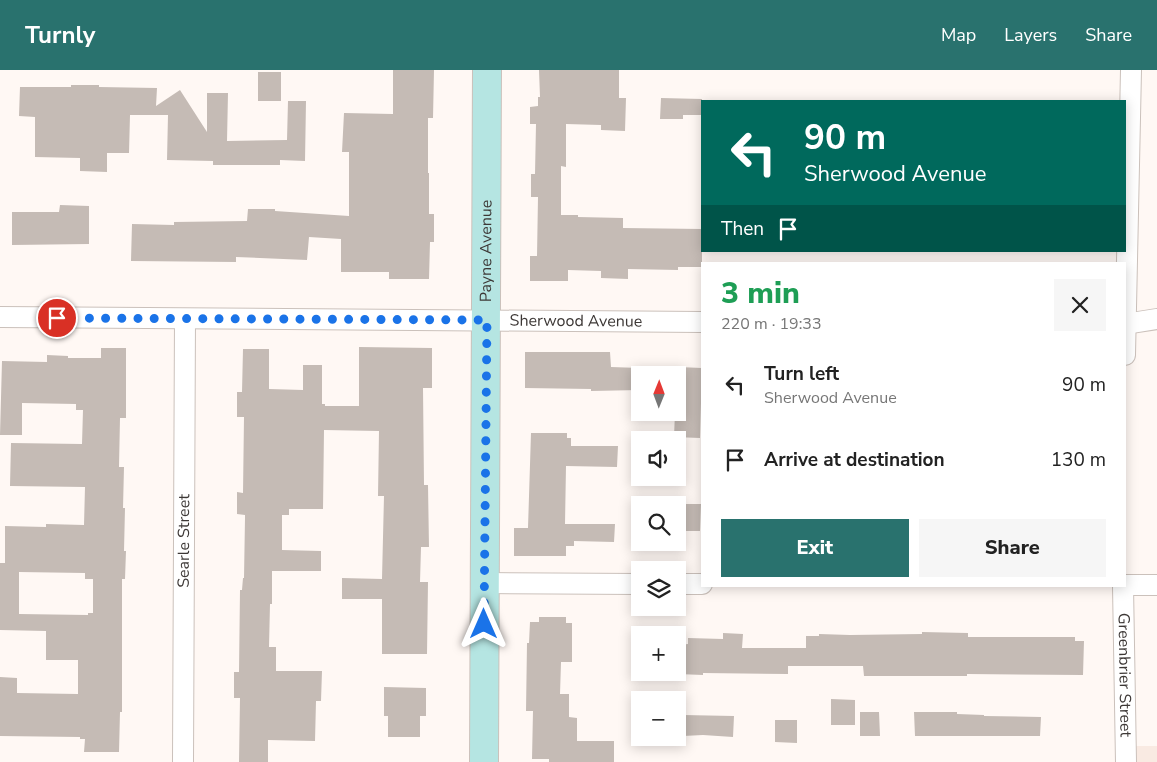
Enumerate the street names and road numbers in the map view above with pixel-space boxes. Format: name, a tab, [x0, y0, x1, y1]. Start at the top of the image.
street label: Payne Avenue	[475, 200, 497, 302]
street label: Sherwood Avenue	[510, 310, 642, 333]
street label: Searle Street	[173, 494, 195, 588]
street label: Greenbrier Street	[1112, 613, 1137, 738]

